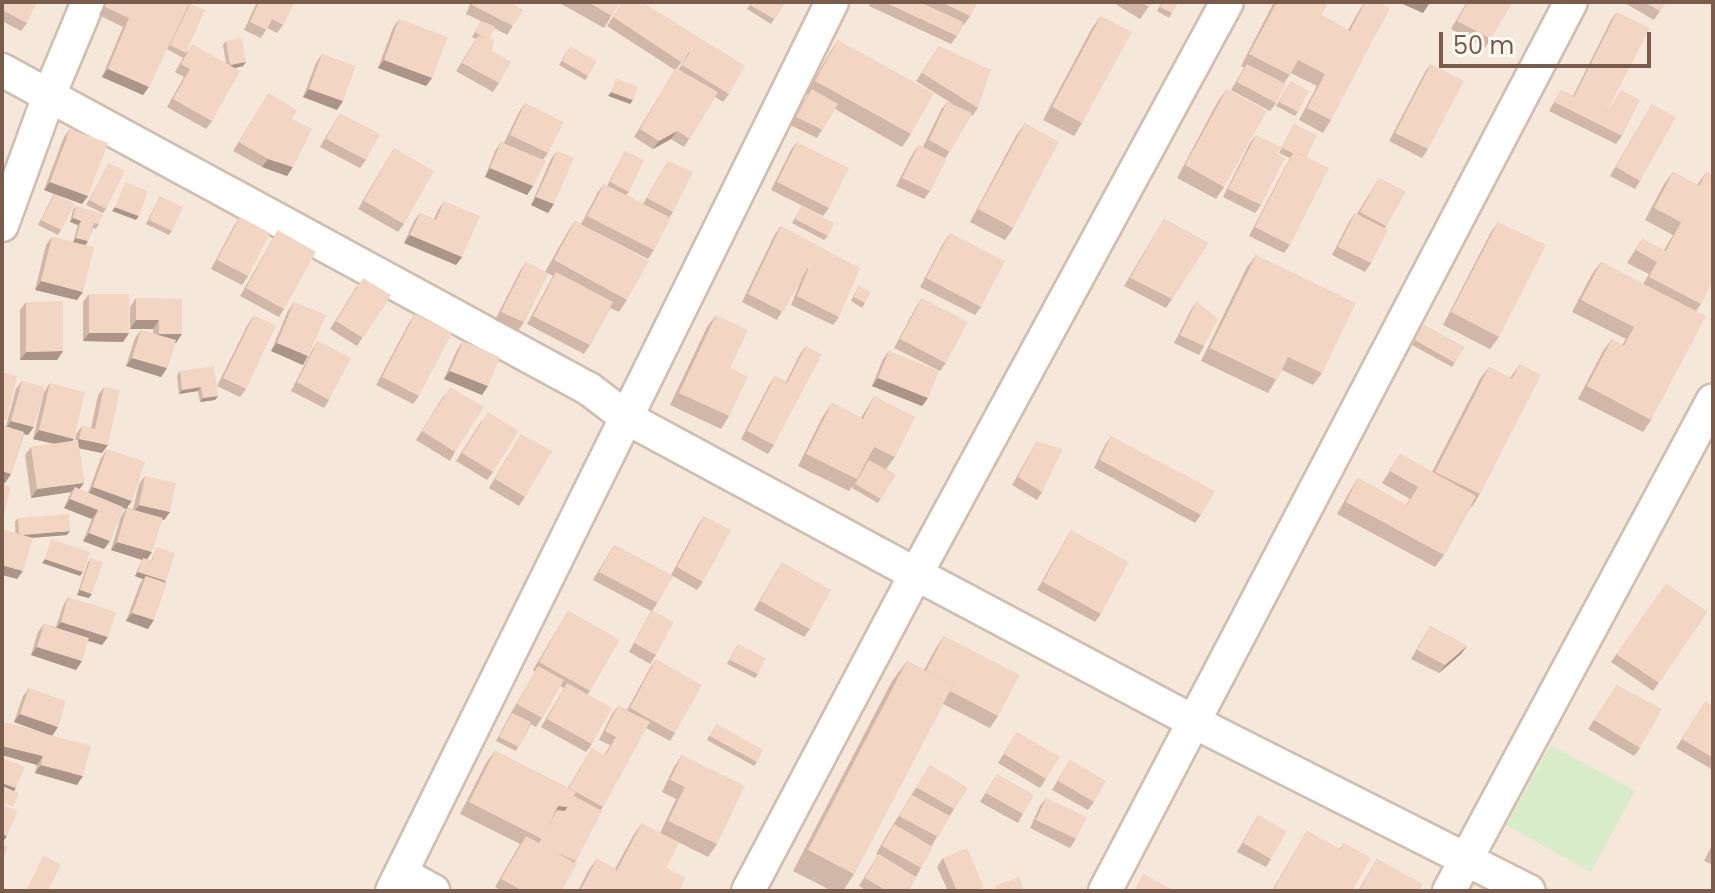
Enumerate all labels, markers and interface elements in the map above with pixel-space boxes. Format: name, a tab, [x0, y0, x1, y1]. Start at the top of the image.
scale bar	[1443, 16, 1655, 66]
text: 50 m	[1453, 29, 1514, 62]

